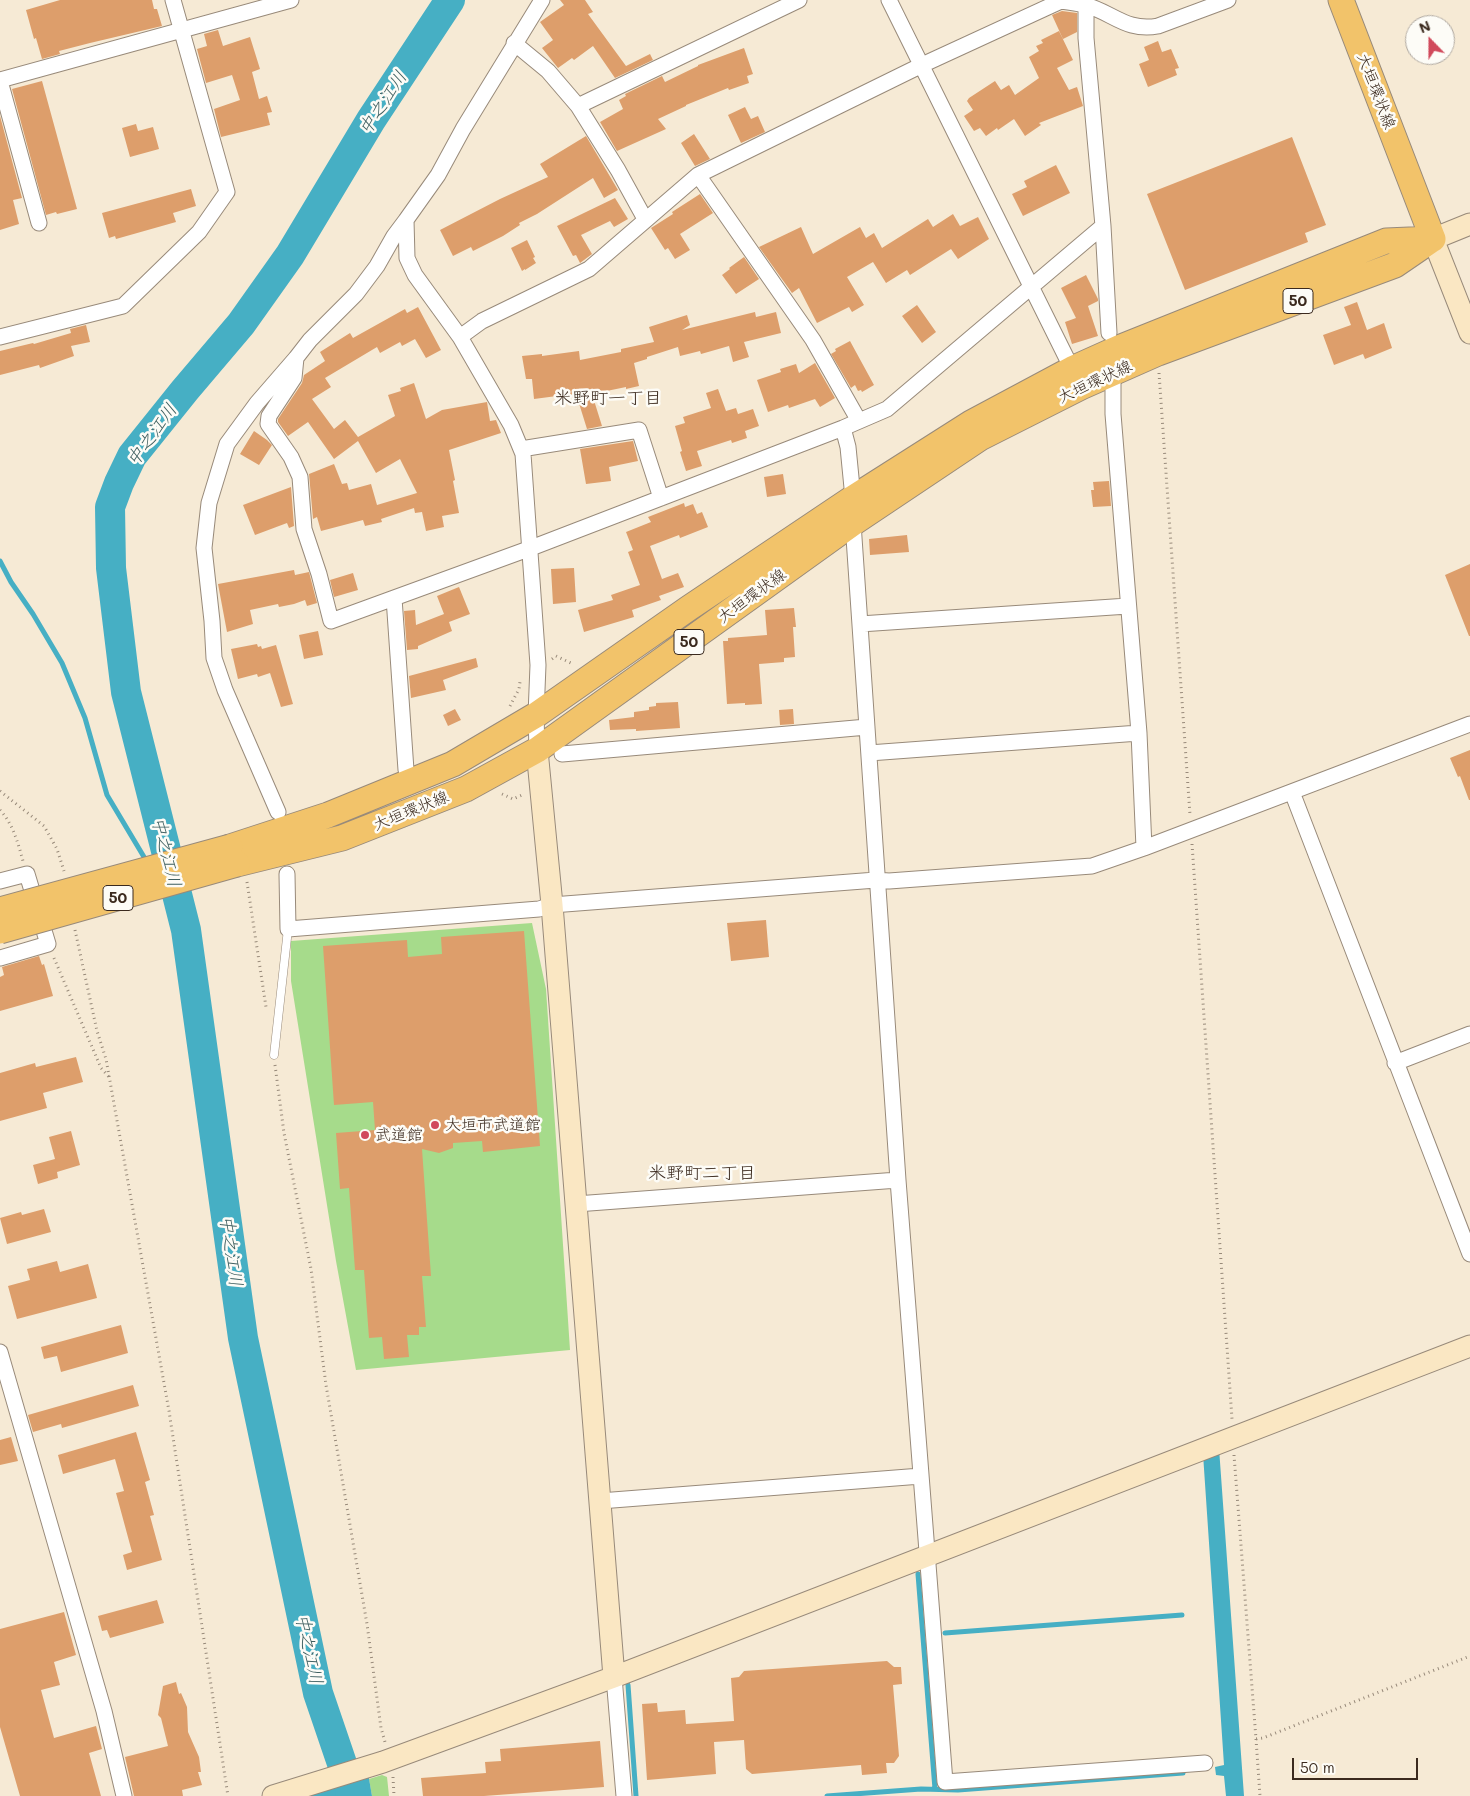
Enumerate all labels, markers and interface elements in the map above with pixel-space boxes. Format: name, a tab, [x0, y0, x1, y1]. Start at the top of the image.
north arrow	[1405, 15, 1455, 65]
text: N	[1416, 16, 1433, 37]
street label: 大垣環状線	[1353, 50, 1399, 132]
water label: 中之江川	[354, 67, 412, 139]
road number: 50	[1283, 288, 1313, 314]
street label: 大垣環状線	[1055, 356, 1135, 408]
district label: 米野町一丁目	[554, 387, 662, 409]
water label: 中之江川	[122, 400, 182, 470]
street label: 大垣環状線	[714, 565, 790, 627]
road number: 50	[674, 630, 704, 654]
street label: 大垣環状線	[370, 787, 452, 835]
water label: 中之江川	[147, 814, 185, 890]
road number: 50	[103, 886, 133, 910]
place label: 大垣市武道館	[445, 1115, 541, 1135]
marker: 大垣市武道館	[429, 1119, 441, 1131]
place label: 武道館	[375, 1125, 423, 1145]
marker: 武道館	[359, 1129, 371, 1141]
district label: 米野町二丁目	[648, 1162, 756, 1184]
water label: 中之江川	[215, 1214, 247, 1288]
water label: 中之江川	[291, 1612, 327, 1686]
scale bar	[1295, 1748, 1421, 1780]
text: 50 m	[1300, 1757, 1335, 1777]

